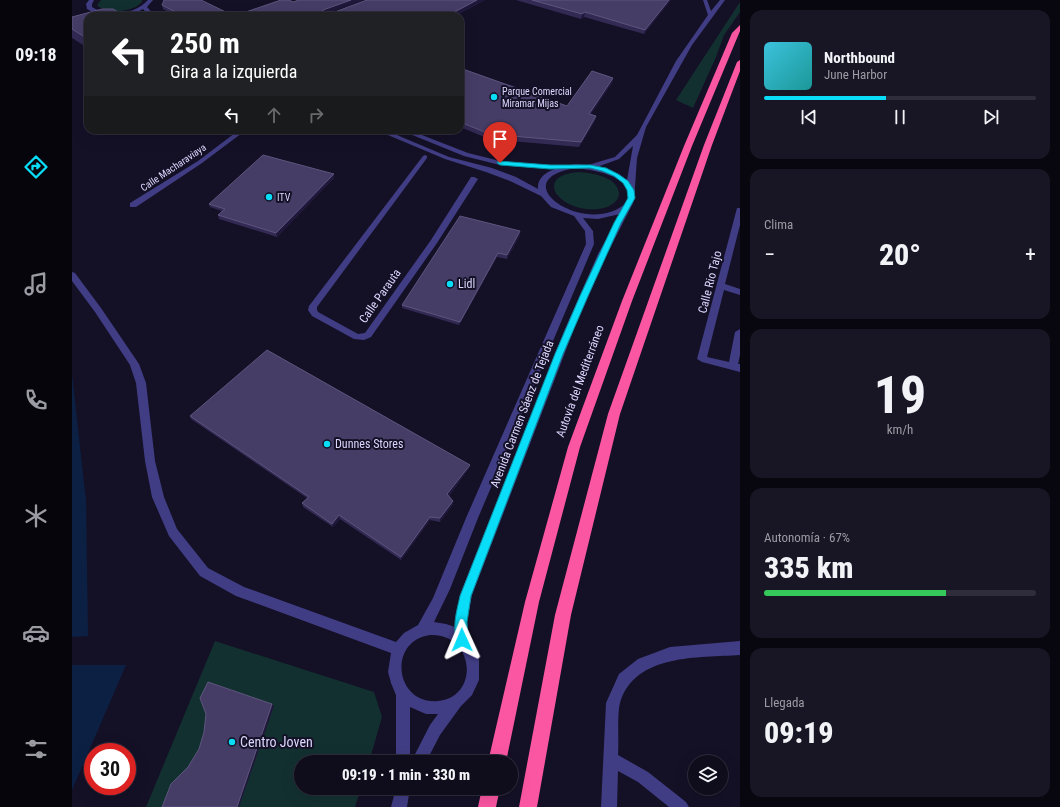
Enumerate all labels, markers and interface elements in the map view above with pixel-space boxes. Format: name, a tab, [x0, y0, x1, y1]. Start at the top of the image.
text: 250 m	[170, 27, 240, 60]
icon: left	[104, 28, 156, 80]
text: 09:18	[15, 44, 57, 65]
text: Northbound	[824, 49, 895, 67]
text: Gira a la izquierda	[170, 61, 297, 82]
text: June Harbor	[824, 67, 887, 82]
place label: Parque Comercial Miramar Mijas	[502, 86, 572, 109]
marker: Parque Comercial Miramar Mijas	[489, 92, 499, 102]
icon: left	[221, 104, 243, 126]
icon: ahead	[263, 104, 285, 126]
icon: right	[305, 104, 327, 126]
icon: previous	[798, 106, 820, 128]
icon: pause	[889, 106, 911, 128]
icon: next	[980, 106, 1002, 128]
pin	[483, 122, 517, 163]
icon: arrive	[489, 128, 511, 150]
street label: Calle Macharaviaya	[139, 141, 208, 193]
icon: directions	[22, 153, 50, 181]
marker: ITV	[264, 192, 274, 202]
place label: ITV	[277, 192, 291, 203]
text: Clima	[764, 217, 793, 232]
text: 20°	[879, 237, 921, 272]
text: −	[764, 242, 775, 267]
text: +	[1025, 242, 1036, 267]
street label: Calle Rio Tajo	[695, 249, 725, 315]
street label: Calle Parauta	[356, 266, 404, 326]
icon: music	[22, 270, 50, 298]
place label: Lidl	[458, 277, 475, 291]
marker: Lidl	[445, 279, 455, 289]
street label: Autovía del Mediterráneo	[553, 323, 607, 439]
street label: Avenida Carmen Sáenz de Tejada	[487, 338, 557, 490]
text: 19	[874, 365, 926, 426]
icon: phone	[22, 386, 50, 414]
text: km/h	[887, 422, 913, 437]
place label: Dunnes Stores	[335, 437, 403, 451]
marker: Dunnes Stores	[322, 439, 332, 449]
icon: climate	[22, 502, 50, 530]
text: Autonomía · 67%	[764, 530, 850, 545]
text: 335 km	[764, 550, 853, 585]
icon: car	[22, 619, 50, 647]
position arrow	[441, 619, 483, 661]
text: Llegada	[764, 695, 805, 710]
text: 09:19	[764, 715, 833, 750]
place label: Centro Joven	[240, 734, 313, 750]
icon: filters	[22, 735, 50, 763]
marker: Centro Joven	[227, 737, 237, 747]
speed limit sign: 30	[84, 743, 136, 795]
map controls	[688, 755, 728, 795]
button: layers	[688, 755, 728, 795]
text: 09:19 · 1 min · 330 m	[342, 766, 470, 784]

